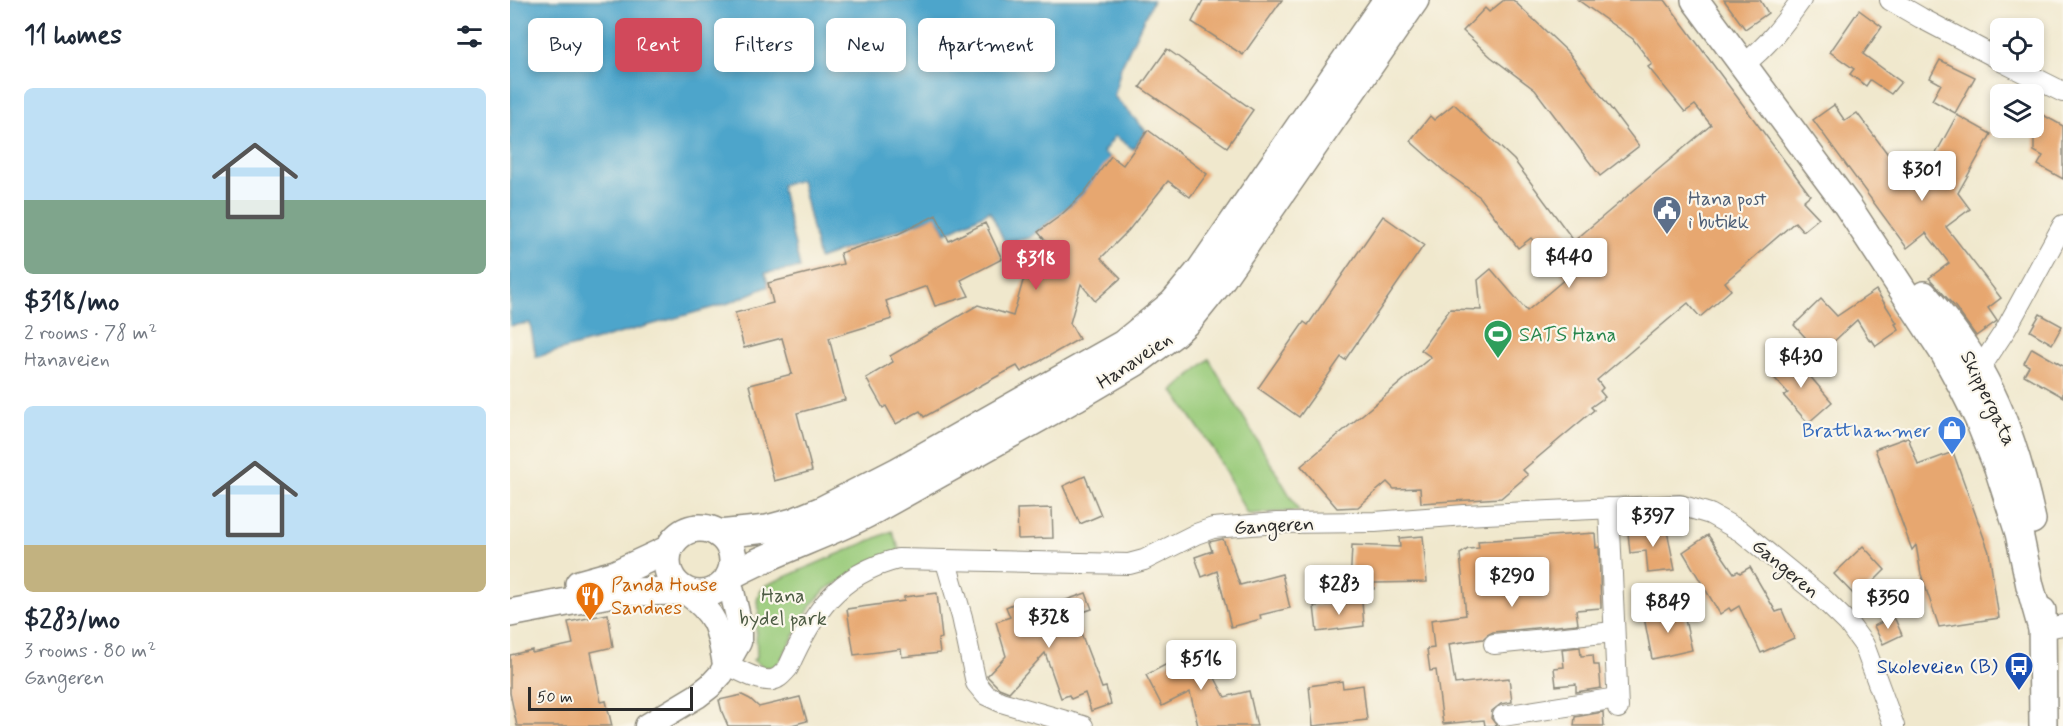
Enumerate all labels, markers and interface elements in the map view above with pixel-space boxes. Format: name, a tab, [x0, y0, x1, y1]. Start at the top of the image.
chip: Buy	[528, 18, 603, 72]
chip: Rent	[615, 18, 702, 72]
chip: Filters	[714, 18, 814, 72]
chip: New	[826, 18, 906, 72]
chip: Apartment	[918, 18, 1055, 72]
map controls	[1990, 18, 2044, 138]
button: locate	[1990, 18, 2044, 72]
text: 11 homes	[24, 19, 122, 53]
icon: filters	[453, 20, 486, 53]
button: layers	[1990, 84, 2044, 138]
icon: home	[201, 127, 309, 235]
pin: $301	[1886, 151, 1958, 202]
text: $301	[1902, 157, 1942, 184]
place label: Hana post i butikk	[1688, 186, 1767, 236]
public building icon: Hana post i butikk	[1651, 194, 1683, 236]
pin: $440	[1533, 238, 1605, 289]
pin: $318	[1000, 240, 1072, 291]
text: $440	[1545, 244, 1593, 271]
text: $318	[1016, 246, 1056, 273]
text: $318/mo	[24, 286, 119, 320]
sports icon: SATS Hana	[1482, 318, 1514, 360]
text: 2 rooms · 78 m²	[24, 320, 157, 347]
place label: SATS Hana	[1519, 322, 1616, 349]
street label: Hanaveien	[1092, 326, 1178, 396]
pin: $430	[1765, 338, 1837, 389]
text: $430	[1779, 344, 1823, 371]
street label: Skippergata	[1952, 346, 2022, 451]
text: Hanaveien	[24, 347, 110, 374]
shop icon: Bratthammer	[1936, 414, 1968, 456]
place label: Bratthammer	[1802, 418, 1931, 445]
icon: home	[201, 445, 309, 553]
pin: $397	[1617, 497, 1689, 548]
text: $397	[1631, 503, 1675, 530]
street label: Gangeren	[1233, 511, 1315, 543]
street label: Gangeren	[1745, 533, 1825, 606]
pin: $290	[1476, 557, 1548, 608]
text: $290	[1489, 563, 1535, 590]
pin: $283	[1303, 565, 1375, 616]
text: $283	[1319, 571, 1359, 598]
place label: Panda House Sandnes	[611, 572, 718, 622]
pin: $350	[1852, 579, 1924, 630]
restaurant icon: Panda House Sandnes	[574, 580, 606, 622]
park label: Hana bydel park	[739, 583, 827, 633]
pin: $849	[1632, 583, 1704, 634]
text: $350	[1866, 585, 1910, 612]
text: $849	[1645, 589, 1691, 616]
pin: $328	[1013, 598, 1085, 649]
text: $283/mo	[24, 604, 120, 638]
text: $328	[1028, 604, 1070, 631]
text: 3 rooms · 80 m²	[24, 638, 156, 665]
pin: $516	[1165, 640, 1237, 691]
text: $516	[1180, 646, 1222, 673]
bus stop icon: Skoleveien (B)	[2003, 650, 2035, 692]
place label: Skoleveien (B)	[1877, 654, 1998, 681]
text: Gangeren	[24, 665, 105, 692]
scale bar	[528, 684, 693, 712]
text: 50 m	[537, 687, 573, 708]

